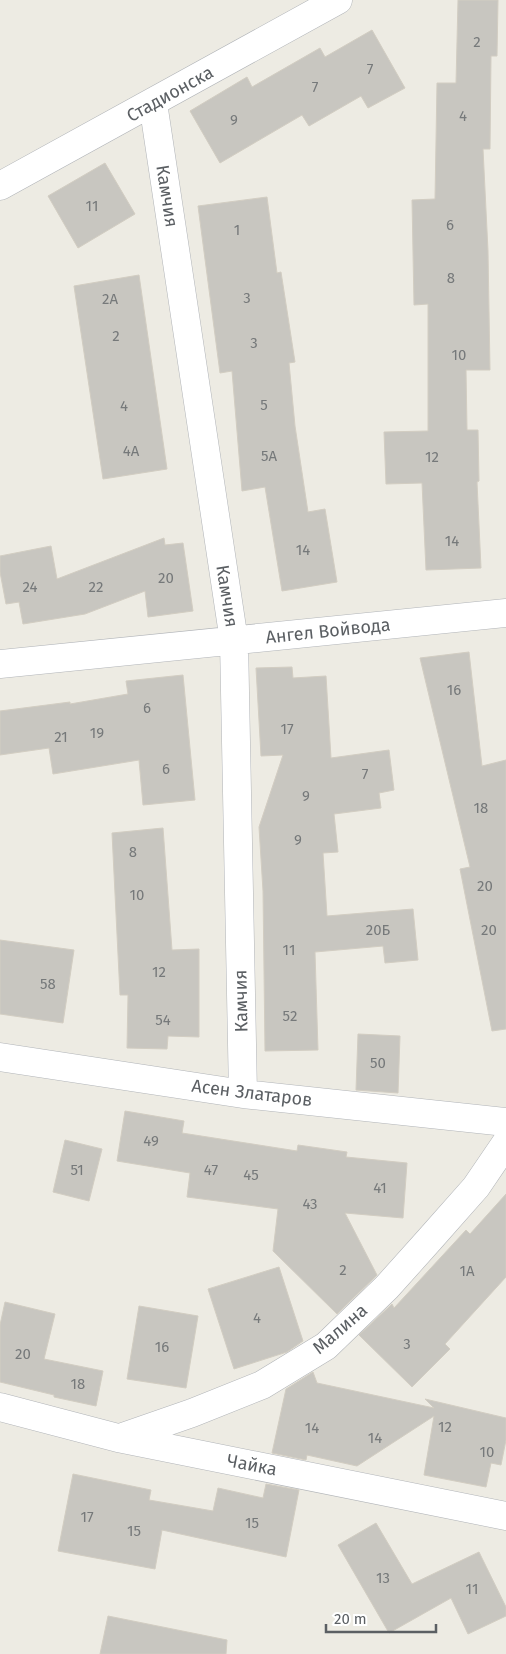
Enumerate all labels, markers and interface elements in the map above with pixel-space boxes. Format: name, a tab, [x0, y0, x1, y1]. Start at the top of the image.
house number: 2	[473, 33, 481, 51]
house number: 7	[367, 60, 374, 78]
street label: Стадионска	[123, 61, 217, 127]
house number: 7	[312, 78, 319, 96]
house number: 4	[459, 107, 467, 125]
house number: 9	[230, 111, 238, 129]
street label: Камчия	[151, 163, 183, 229]
house number: 11	[86, 197, 98, 215]
house number: 6	[446, 216, 454, 234]
house number: 1	[234, 221, 240, 239]
house number: 8	[447, 269, 455, 287]
house number: 3	[243, 289, 251, 307]
house number: 2А	[102, 290, 118, 308]
house number: 2	[112, 327, 120, 345]
house number: 3	[250, 334, 258, 352]
house number: 10	[452, 346, 466, 364]
house number: 5	[260, 396, 268, 414]
house number: 4	[120, 397, 128, 415]
house number: 4А	[123, 442, 140, 460]
house number: 5А	[261, 447, 277, 465]
house number: 12	[425, 448, 439, 466]
house number: 14	[445, 532, 459, 550]
house number: 14	[296, 541, 310, 559]
street label: Камчия	[211, 563, 243, 629]
house number: 20	[158, 569, 174, 587]
house number: 24	[22, 578, 38, 596]
house number: 22	[89, 578, 103, 596]
street label: Ангел Войвода	[264, 613, 392, 649]
house number: 16	[447, 681, 461, 699]
house number: 6	[143, 699, 151, 717]
house number: 17	[280, 720, 294, 738]
house number: 19	[90, 724, 104, 742]
house number: 21	[54, 728, 68, 746]
house number: 6	[162, 760, 170, 778]
house number: 7	[362, 765, 369, 783]
house number: 9	[302, 787, 310, 805]
house number: 18	[474, 799, 488, 817]
house number: 9	[294, 831, 302, 849]
house number: 8	[129, 843, 137, 861]
house number: 20	[477, 877, 493, 895]
house number: 10	[130, 886, 144, 904]
house number: 20Б	[366, 921, 391, 939]
house number: 20	[481, 921, 497, 939]
house number: 11	[283, 941, 295, 959]
house number: 12	[152, 963, 166, 981]
street label: Камчия	[229, 969, 253, 1033]
house number: 58	[40, 975, 56, 993]
house number: 52	[283, 1007, 297, 1025]
house number: 54	[155, 1011, 171, 1029]
house number: 50	[370, 1054, 386, 1072]
street label: Асен Златаров	[190, 1075, 314, 1111]
house number: 49	[143, 1132, 159, 1150]
house number: 51	[70, 1161, 84, 1179]
house number: 47	[204, 1161, 218, 1179]
house number: 45	[243, 1166, 259, 1184]
house number: 41	[373, 1179, 387, 1197]
house number: 43	[302, 1195, 318, 1213]
house number: 2	[339, 1261, 347, 1279]
house number: 1А	[459, 1262, 475, 1280]
street label: Малина	[308, 1299, 372, 1359]
house number: 4	[253, 1309, 261, 1327]
house number: 3	[403, 1335, 411, 1353]
house number: 16	[155, 1338, 169, 1356]
house number: 20	[15, 1345, 31, 1363]
house number: 18	[71, 1375, 85, 1393]
house number: 12	[438, 1418, 452, 1436]
house number: 14	[305, 1419, 319, 1437]
house number: 14	[368, 1429, 382, 1447]
house number: 10	[480, 1443, 494, 1461]
street label: Чайка	[225, 1449, 279, 1481]
house number: 17	[80, 1508, 94, 1526]
house number: 15	[245, 1514, 259, 1532]
house number: 15	[127, 1522, 141, 1540]
house number: 13	[376, 1569, 390, 1587]
house number: 11	[466, 1580, 478, 1598]
scale bar	[326, 1602, 436, 1634]
text: 20 m	[334, 1610, 367, 1628]

